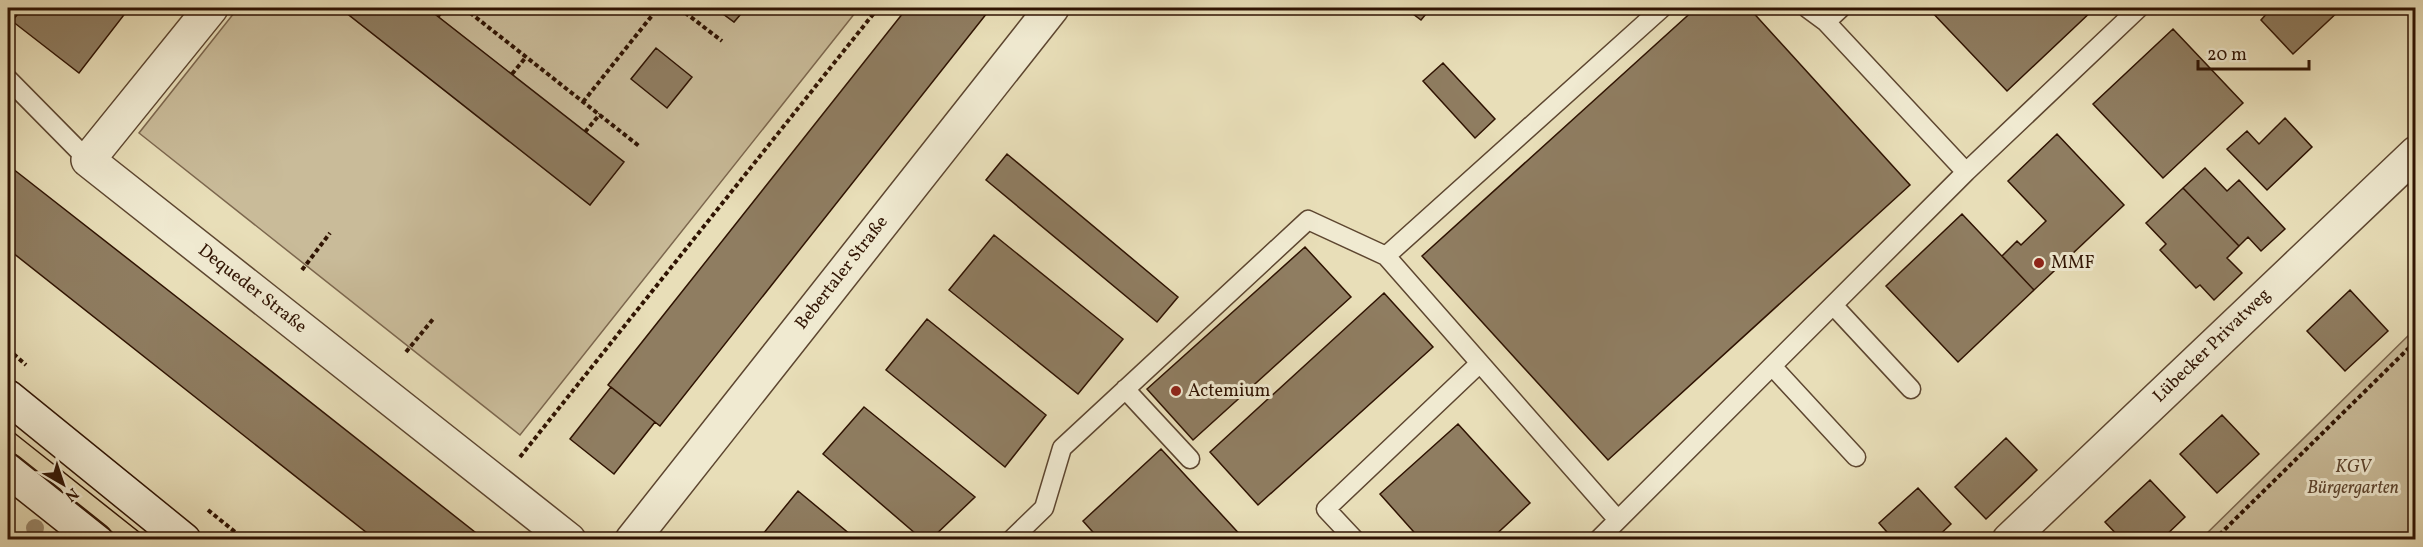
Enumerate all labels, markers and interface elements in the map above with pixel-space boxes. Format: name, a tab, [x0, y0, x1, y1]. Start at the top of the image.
scale bar	[2198, 33, 2309, 71]
text: 20 m	[2207, 43, 2247, 68]
street label: Bebertaler Straße	[790, 211, 894, 335]
street label: Dequeder Straße	[192, 238, 312, 340]
place label: MMF	[2051, 251, 2095, 276]
marker: MMF	[2032, 256, 2046, 270]
street label: Lübecker Privatweg	[2148, 283, 2276, 409]
place label: Actemium	[1188, 379, 1271, 404]
marker: Actemium	[1169, 384, 1183, 398]
north arrow	[33, 454, 93, 514]
park label: KGV Bürgergarten	[2307, 455, 2399, 501]
text: N	[59, 482, 83, 507]

